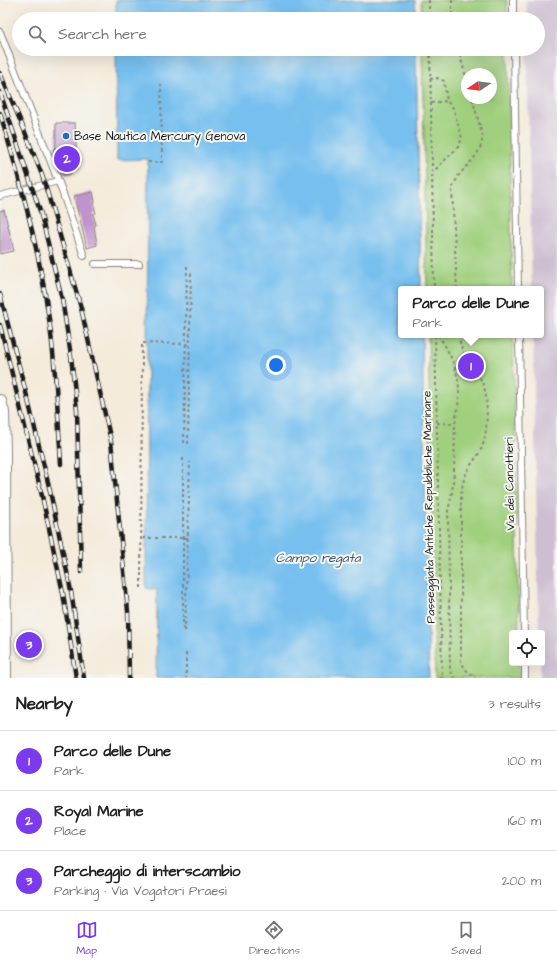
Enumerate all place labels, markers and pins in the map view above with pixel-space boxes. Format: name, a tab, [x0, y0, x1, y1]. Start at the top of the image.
place label: Base Nautica Mercury Genova	[74, 128, 245, 146]
marker: Base Nautica Mercury Genova	[61, 131, 71, 141]
pin: 2	[54, 144, 80, 174]
pin: 1	[458, 351, 484, 381]
pin: 3	[16, 630, 42, 660]

